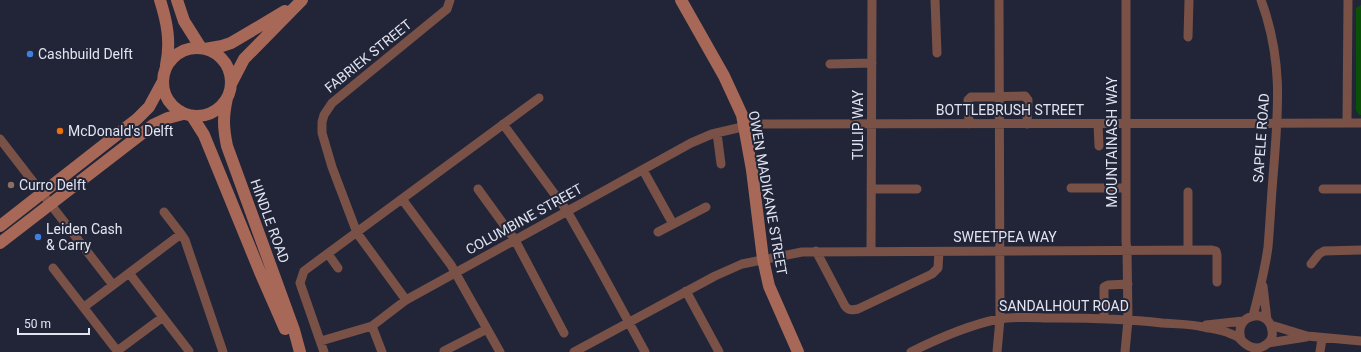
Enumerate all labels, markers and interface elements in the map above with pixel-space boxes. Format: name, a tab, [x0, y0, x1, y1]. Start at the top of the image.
street label: FABRIEK STREET	[321, 16, 415, 96]
place label: Cashbuild Delft	[38, 46, 133, 62]
marker: Cashbuild Delft	[25, 49, 35, 59]
street label: MOUNTAINASH WAY	[1104, 76, 1120, 208]
street label: TULIP WAY	[850, 89, 866, 160]
street label: SAPELE ROAD	[1250, 93, 1272, 183]
street label: BOTTLEBRUSH STREET	[936, 102, 1085, 118]
street label: OWEN MADIKANE STREET	[746, 109, 790, 277]
place label: McDonald's Delft	[68, 123, 174, 139]
marker: McDonald's Delft	[55, 126, 65, 136]
place label: Curro Delft	[19, 177, 87, 193]
street label: HINDLE ROAD	[247, 177, 293, 265]
marker: Curro Delft	[6, 180, 16, 190]
street label: COLUMBINE STREET	[463, 180, 586, 258]
place label: Leiden Cash & Carry	[46, 221, 123, 253]
street label: SWEETPEA WAY	[953, 229, 1057, 245]
marker: Leiden Cash & Carry	[33, 232, 43, 242]
street label: SANDALHOUT ROAD	[999, 298, 1129, 314]
scale bar	[18, 310, 89, 336]
text: 50 m	[24, 317, 51, 331]

